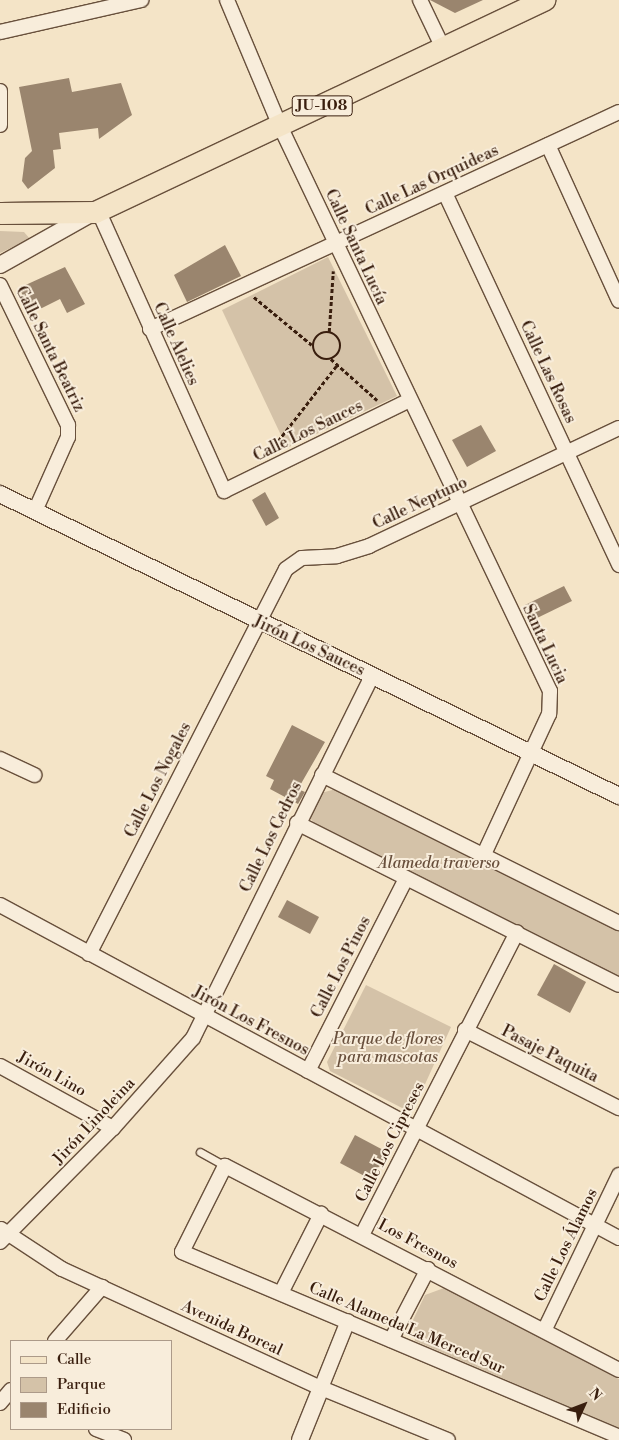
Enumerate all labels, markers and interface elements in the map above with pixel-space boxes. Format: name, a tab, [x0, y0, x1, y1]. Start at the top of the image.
road number: JU-108	[291, 94, 353, 118]
street label: Calle Las Orquideas	[362, 141, 502, 219]
street label: Calle Santa Lucía	[321, 186, 391, 308]
street label: Calle Santa Beatriz	[11, 283, 89, 415]
street label: Calle Alelies	[149, 300, 203, 388]
street label: Calle Las Rosas	[516, 318, 580, 426]
street label: Calle Los Sauces	[250, 396, 366, 466]
street label: Calle Neptuno	[370, 473, 470, 533]
street label: Santa Lucia	[518, 601, 572, 687]
street label: Jirón Los Sauces	[250, 612, 368, 680]
street label: Calle Los Nogales	[121, 719, 195, 841]
street label: Calle Los Cedros	[236, 779, 306, 895]
park label: Alameda traverso	[378, 853, 500, 873]
street label: Calle Los Pinos	[307, 913, 375, 1021]
street label: Jirón Los Fresnos	[190, 982, 312, 1060]
street label: Pasaje Paquita	[498, 1021, 602, 1087]
park label: Parque de flores para mascotas	[333, 1029, 443, 1067]
street label: Jirón Lino	[14, 1047, 90, 1101]
street label: Jirón Linoleina	[49, 1074, 139, 1168]
street label: Calle Los Cipreses	[351, 1079, 429, 1205]
street label: Calle Los Álamos	[530, 1185, 602, 1305]
street label: Los Fresnos	[375, 1215, 461, 1273]
street label: Calle Alameda La Merced Sur	[306, 1278, 508, 1378]
street label: Avenida Boreal	[178, 1296, 286, 1360]
legend	[10, 1340, 172, 1430]
text: Calle	[57, 1350, 91, 1369]
text: Parque	[57, 1375, 106, 1394]
north arrow	[559, 1380, 609, 1430]
text: N	[585, 1385, 605, 1405]
text: Edificio	[57, 1400, 111, 1419]

